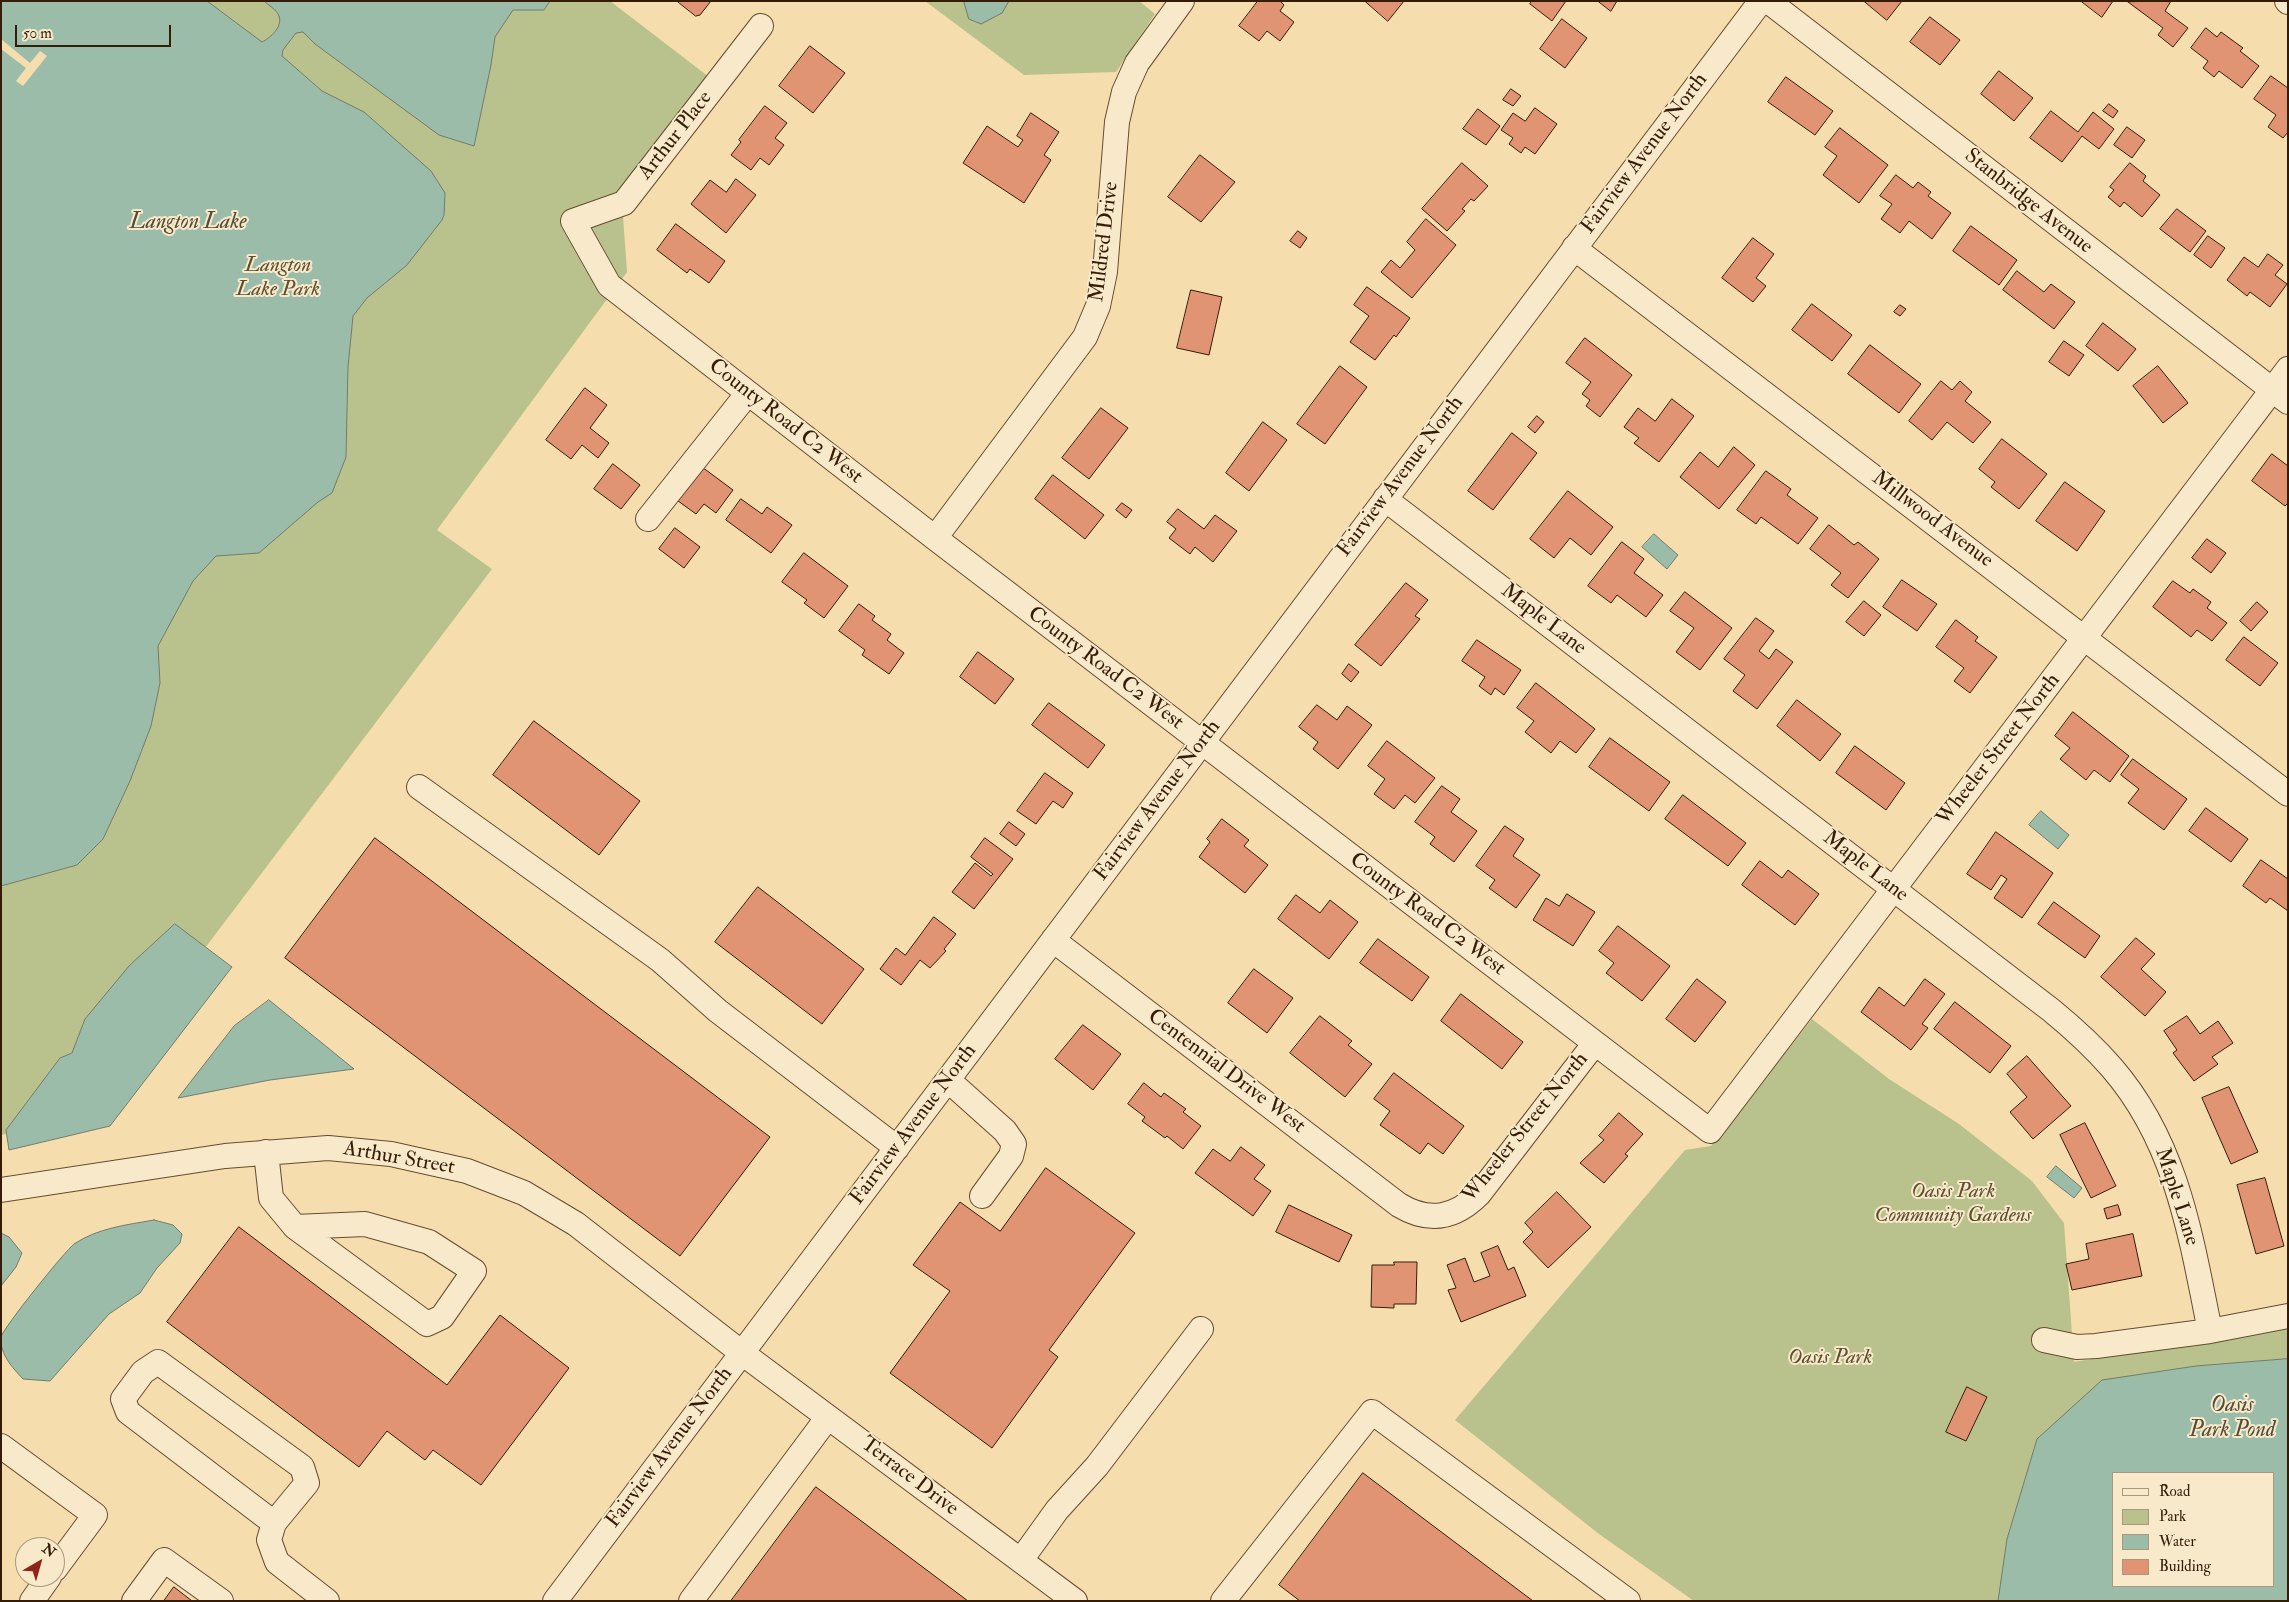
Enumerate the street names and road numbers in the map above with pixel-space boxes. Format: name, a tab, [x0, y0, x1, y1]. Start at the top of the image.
street label: Fairview Avenue North	[1576, 69, 1714, 239]
street label: Arthur Place	[634, 87, 718, 185]
street label: Stanbridge Avenue	[1959, 144, 2097, 260]
street label: Mildred Drive	[1085, 180, 1125, 304]
street label: County Road C2 West	[703, 354, 867, 490]
street label: Fairview Avenue North	[1332, 392, 1470, 562]
street label: Millwood Avenue	[1866, 466, 1998, 574]
street label: Maple Lane	[1495, 579, 1591, 661]
street label: County Road C2 West	[1022, 602, 1188, 736]
street label: Wheeler Street North	[1932, 669, 2066, 831]
street label: Fairview Avenue North	[1089, 716, 1227, 886]
street label: Maple Lane	[1817, 826, 1913, 908]
street label: County Road C2 West	[1344, 848, 1510, 982]
street label: Centennial Drive West	[1142, 1004, 1310, 1140]
street label: Fairview Avenue North	[845, 1040, 983, 1210]
street label: Wheeler Street North	[1458, 1048, 1594, 1208]
street label: Arthur Street	[341, 1137, 457, 1181]
street label: Maple Lane	[2148, 1145, 2204, 1249]
street label: Fairview Avenue North	[601, 1363, 739, 1533]
street label: Terrace Drive	[855, 1432, 963, 1522]

